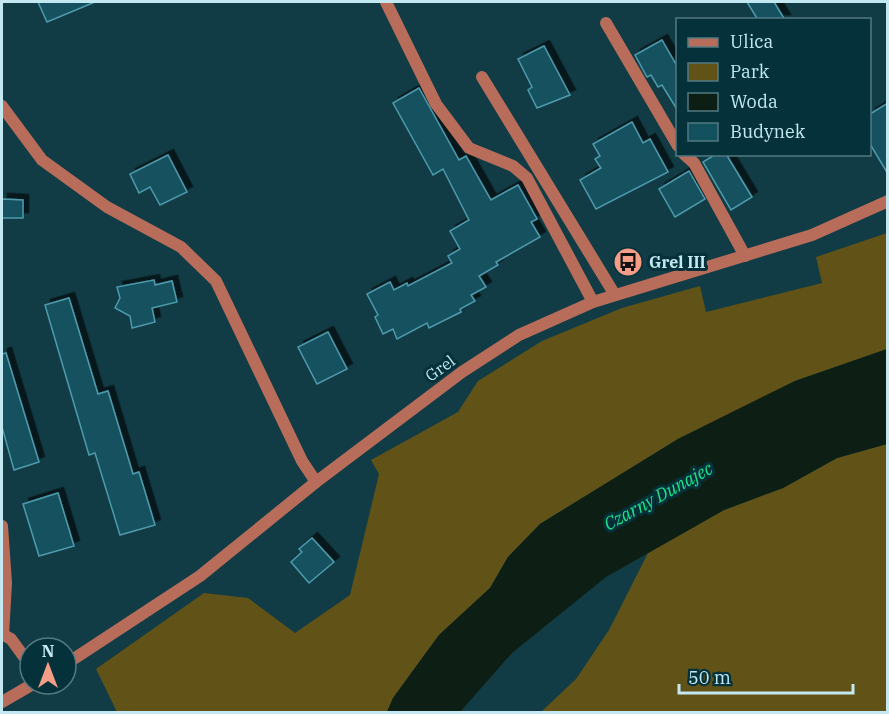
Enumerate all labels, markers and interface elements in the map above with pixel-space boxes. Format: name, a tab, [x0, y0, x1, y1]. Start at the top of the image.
legend	[676, 18, 871, 156]
text: Ulica	[730, 30, 774, 53]
text: Park	[730, 60, 770, 83]
text: Woda	[730, 90, 778, 113]
text: Budynek	[730, 120, 806, 143]
bus stop icon: Grel III	[612, 246, 644, 278]
place label: Grel III	[649, 252, 706, 272]
street label: Grel	[421, 350, 459, 385]
water label: Czarny Dunajec	[599, 456, 717, 535]
north arrow	[18, 636, 78, 696]
text: N	[42, 641, 54, 661]
scale bar	[679, 657, 853, 695]
text: 50 m	[688, 666, 731, 689]

